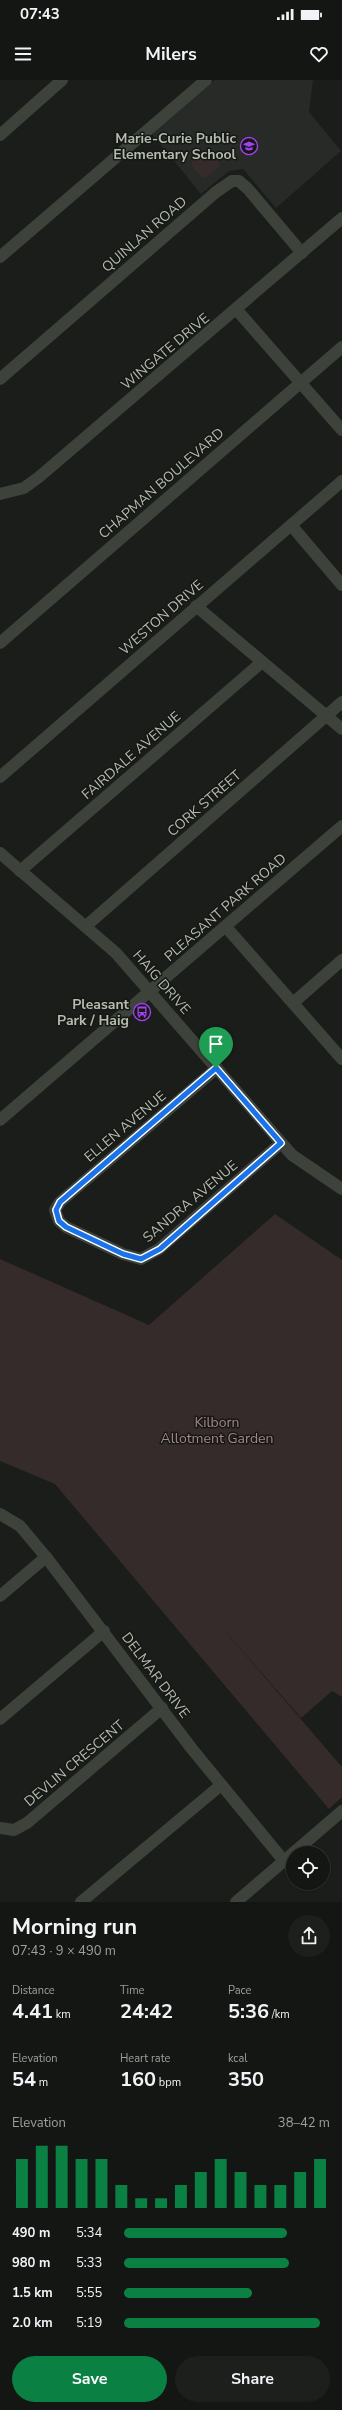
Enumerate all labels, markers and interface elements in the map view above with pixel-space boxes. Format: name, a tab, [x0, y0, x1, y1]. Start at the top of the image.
text: 07:43	[20, 4, 60, 24]
text: Milers	[145, 42, 197, 66]
icon: menu	[12, 43, 34, 65]
icon: heart	[308, 43, 330, 65]
place label: Marie-Curie Public Elementary School	[113, 129, 237, 164]
school or university icon: Marie-Curie Public Elementary School	[239, 136, 259, 156]
street label: QUINLAN ROAD	[98, 192, 191, 277]
street label: WINGATE DRIVE	[117, 309, 214, 394]
street label: CHAPMAN BOULEVARD	[95, 424, 228, 543]
street label: WESTON DRIVE	[115, 576, 207, 659]
street label: FAIRDALE AVENUE	[78, 707, 185, 804]
street label: CORK STREET	[163, 766, 246, 841]
street label: PLEASANT PARK ROAD	[160, 849, 290, 966]
street label: HAIG DRIVE	[128, 946, 195, 1019]
place label: Pleasant Park / Haig	[57, 995, 130, 1030]
bus stop icon: Pleasant Park / Haig	[132, 1002, 152, 1022]
pin	[199, 1027, 233, 1068]
icon: arrive	[205, 1033, 227, 1055]
street label: ELLEN AVENUE	[80, 1086, 170, 1166]
street label: SANDRA AVENUE	[139, 1156, 242, 1247]
park label: Kilborn Allotment Garden	[161, 1413, 274, 1448]
street label: DELMAR DRIVE	[117, 1629, 194, 1722]
street label: DEVLIN CRESCENT	[20, 1716, 129, 1811]
map controls	[286, 1846, 330, 1890]
button: locate	[286, 1846, 330, 1890]
text: Morning run	[12, 1912, 137, 1942]
button: share	[288, 1915, 330, 1957]
text: 07:43 · 9 × 490 m	[12, 1942, 116, 1960]
text: Distance	[12, 1983, 55, 1998]
text: Time	[120, 1983, 144, 1998]
text: Pace	[228, 1983, 251, 1998]
text: 4.41	[12, 1998, 53, 2025]
text: 24:42	[120, 1998, 173, 2025]
text: 5:36	[228, 1998, 269, 2025]
text: km	[53, 2007, 71, 2022]
text: /km	[269, 2007, 290, 2022]
text: Elevation	[12, 2051, 58, 2066]
text: Heart rate	[120, 2051, 170, 2066]
text: kcal	[228, 2051, 248, 2066]
text: 54	[12, 2066, 36, 2093]
text: 160	[120, 2066, 156, 2093]
text: 350	[228, 2066, 264, 2093]
text: m	[36, 2075, 48, 2090]
text: bpm	[156, 2075, 181, 2090]
text: Elevation	[12, 2114, 66, 2132]
text: 38–42 m	[278, 2114, 330, 2132]
text: 490 m	[12, 2224, 50, 2242]
text: 5:34	[76, 2224, 102, 2242]
text: 980 m	[12, 2254, 50, 2272]
text: 5:33	[76, 2254, 102, 2272]
text: 1.5 km	[12, 2284, 53, 2302]
text: 5:55	[76, 2284, 102, 2302]
text: 2.0 km	[12, 2314, 53, 2332]
text: 5:19	[76, 2314, 102, 2332]
button: Save	[12, 2356, 167, 2402]
button: Share	[175, 2356, 330, 2402]

